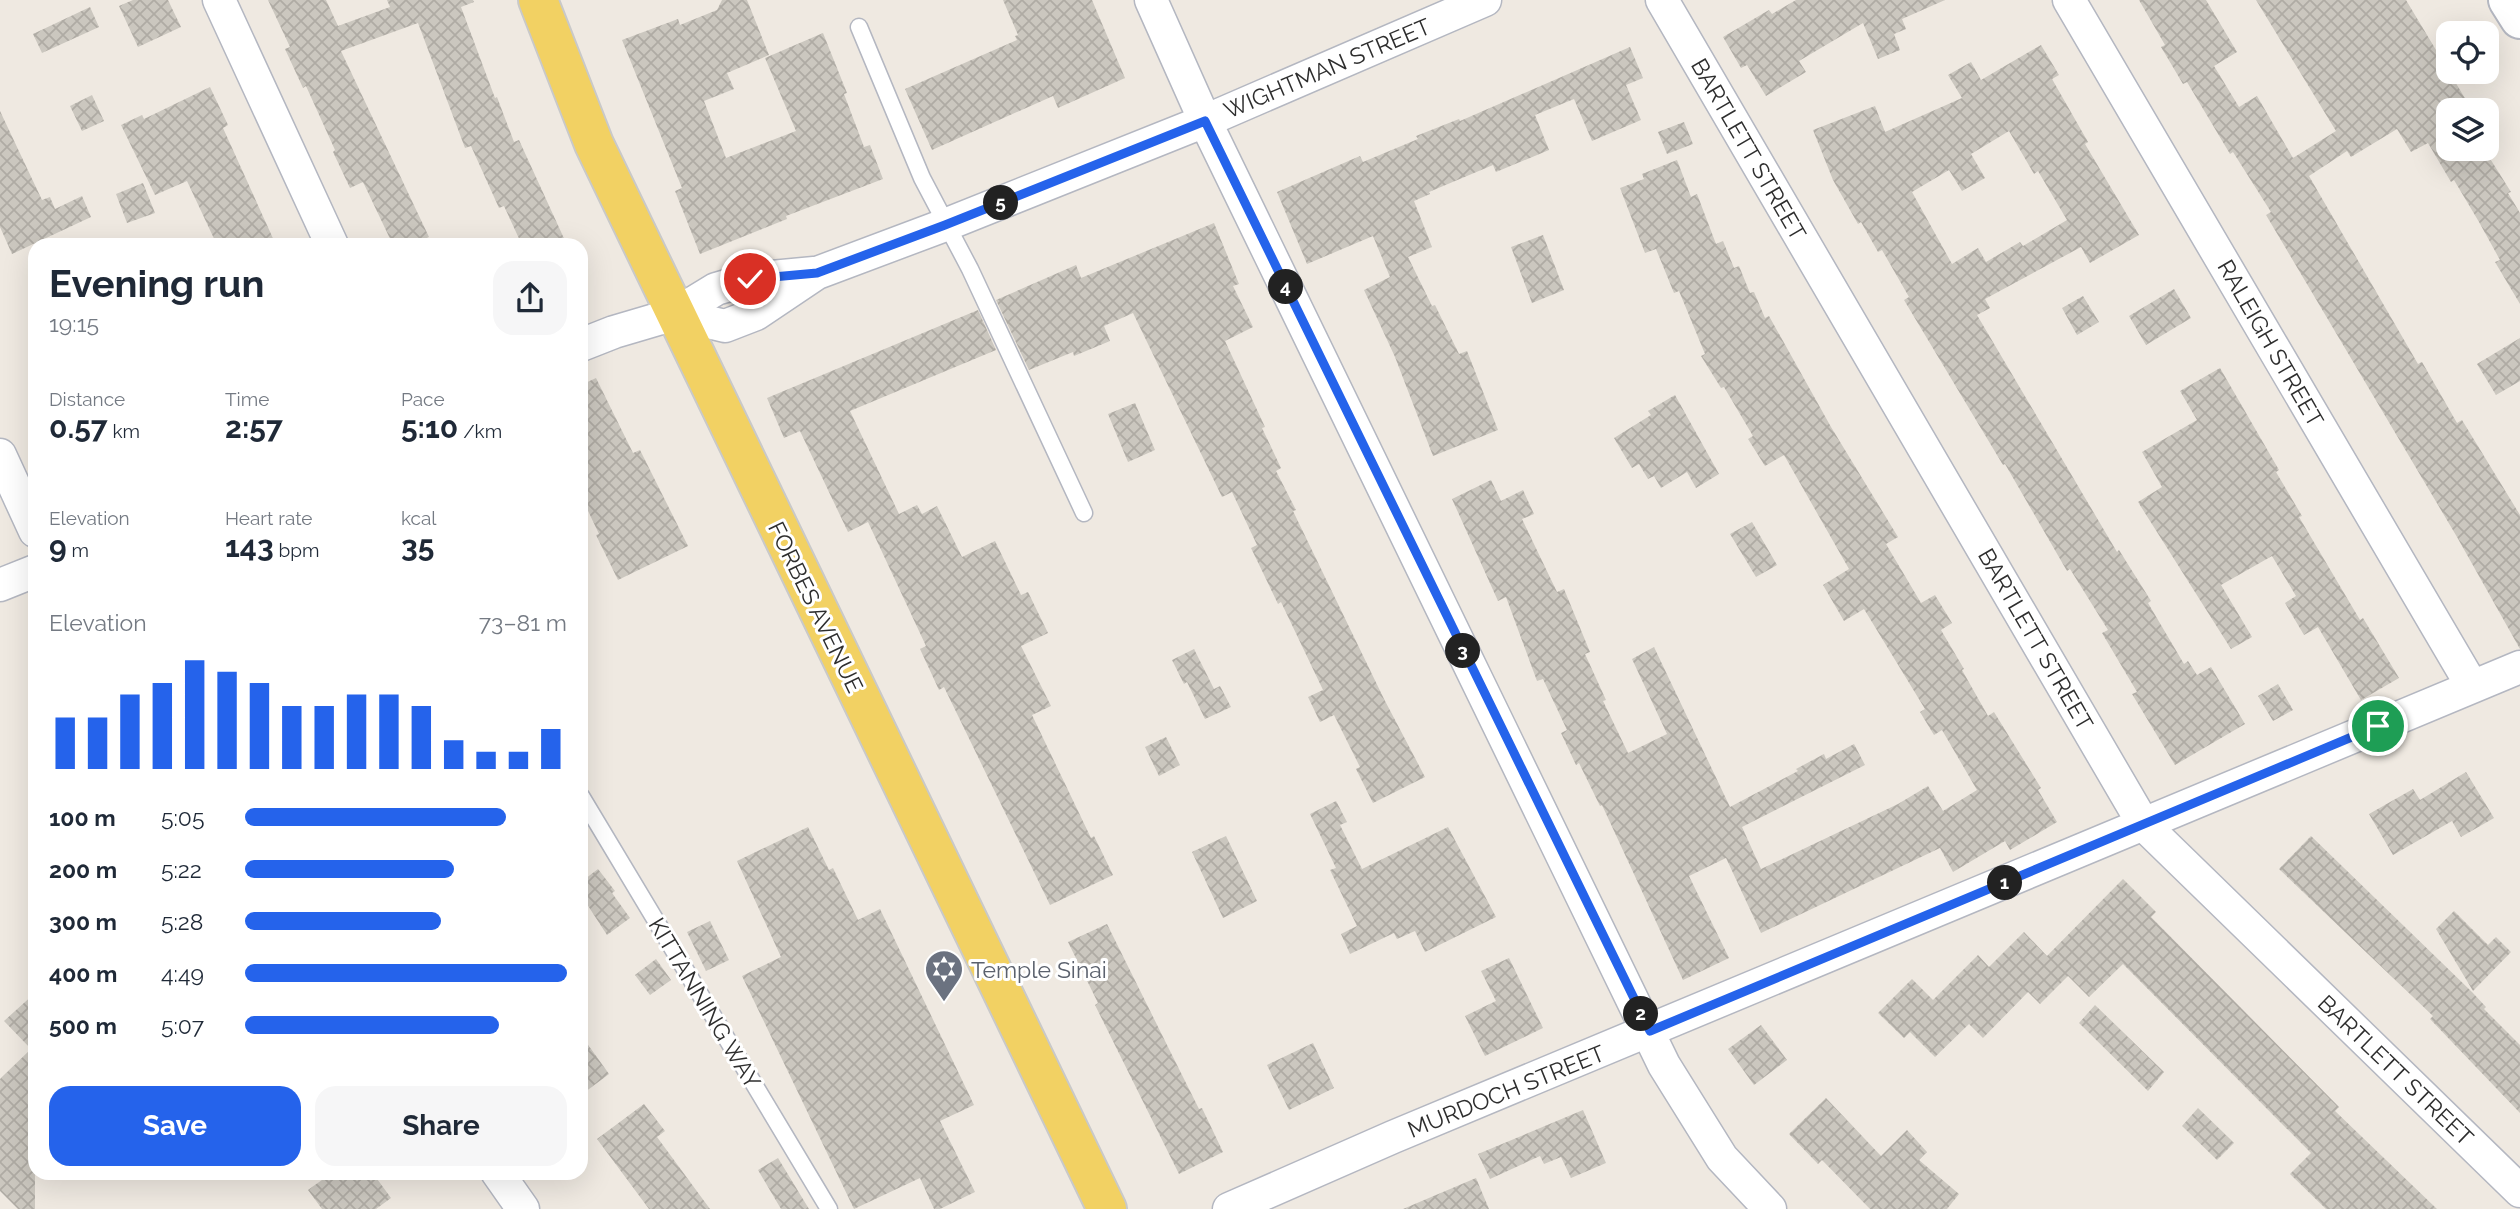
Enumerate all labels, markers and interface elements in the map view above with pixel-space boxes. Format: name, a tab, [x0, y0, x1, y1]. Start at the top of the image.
street label: WIGHTMAN STREET	[1220, 12, 1434, 124]
map controls	[2436, 21, 2499, 161]
button: locate	[2436, 21, 2499, 84]
street label: BARTLETT STREET	[1686, 53, 1812, 245]
button: layers	[2436, 98, 2499, 161]
pin: 5	[984, 186, 1018, 220]
text: 5	[995, 191, 1006, 213]
pin	[720, 249, 780, 309]
street label: RALEIGH STREET	[2212, 255, 2330, 431]
icon: check	[731, 260, 769, 298]
text: Evening run	[49, 261, 264, 306]
button: share	[493, 261, 567, 335]
pin: 4	[1268, 270, 1304, 304]
text: 4	[1280, 275, 1291, 297]
text: 19:15	[49, 310, 99, 337]
text: Distance	[49, 388, 125, 410]
text: Time	[225, 388, 269, 410]
text: Pace	[401, 388, 445, 410]
text: 0.57	[49, 410, 108, 445]
text: 2:57	[225, 410, 283, 445]
text: 5:10	[401, 410, 458, 445]
text: km	[108, 420, 140, 442]
text: /km	[458, 420, 502, 442]
text: Elevation	[49, 507, 130, 529]
text: Heart rate	[225, 507, 313, 529]
text: kcal	[401, 507, 437, 529]
street label: FORBES AVENUE	[763, 517, 869, 697]
text: 9	[49, 529, 67, 564]
text: 143	[225, 529, 274, 564]
text: 35	[401, 529, 434, 564]
text: m	[67, 539, 89, 561]
text: bpm	[274, 539, 319, 561]
street label: BARTLETT STREET	[1973, 543, 2099, 735]
text: Elevation	[49, 609, 147, 636]
text: 73–81 m	[479, 609, 567, 636]
pin: 3	[1446, 634, 1480, 668]
text: 3	[1457, 639, 1468, 661]
pin	[2348, 696, 2408, 756]
icon: arrive	[2359, 707, 2397, 745]
text: 100 m	[49, 804, 116, 831]
text: 5:05	[161, 804, 204, 831]
text: 200 m	[49, 856, 117, 883]
text: 5:22	[161, 856, 202, 883]
pin: 1	[1988, 866, 2022, 900]
text: 1	[2000, 871, 2009, 893]
text: 300 m	[49, 908, 117, 935]
text: 5:28	[161, 908, 203, 935]
street label: KITTANNING WAY	[643, 913, 767, 1093]
synagogue icon: Temple Sinai	[923, 948, 965, 1003]
place label: Temple Sinai	[971, 956, 1107, 983]
text: 400 m	[49, 960, 117, 987]
text: 4:49	[161, 960, 204, 987]
street label: BARTLETT STREET	[2313, 989, 2479, 1151]
pin: 2	[1624, 996, 1658, 1032]
text: 2	[1635, 1002, 1646, 1024]
text: 500 m	[49, 1012, 117, 1039]
text: 5:07	[161, 1012, 204, 1039]
street label: MURDOCH STREET	[1404, 1039, 1608, 1143]
button: Save	[49, 1086, 301, 1166]
button: Share	[315, 1086, 567, 1166]

